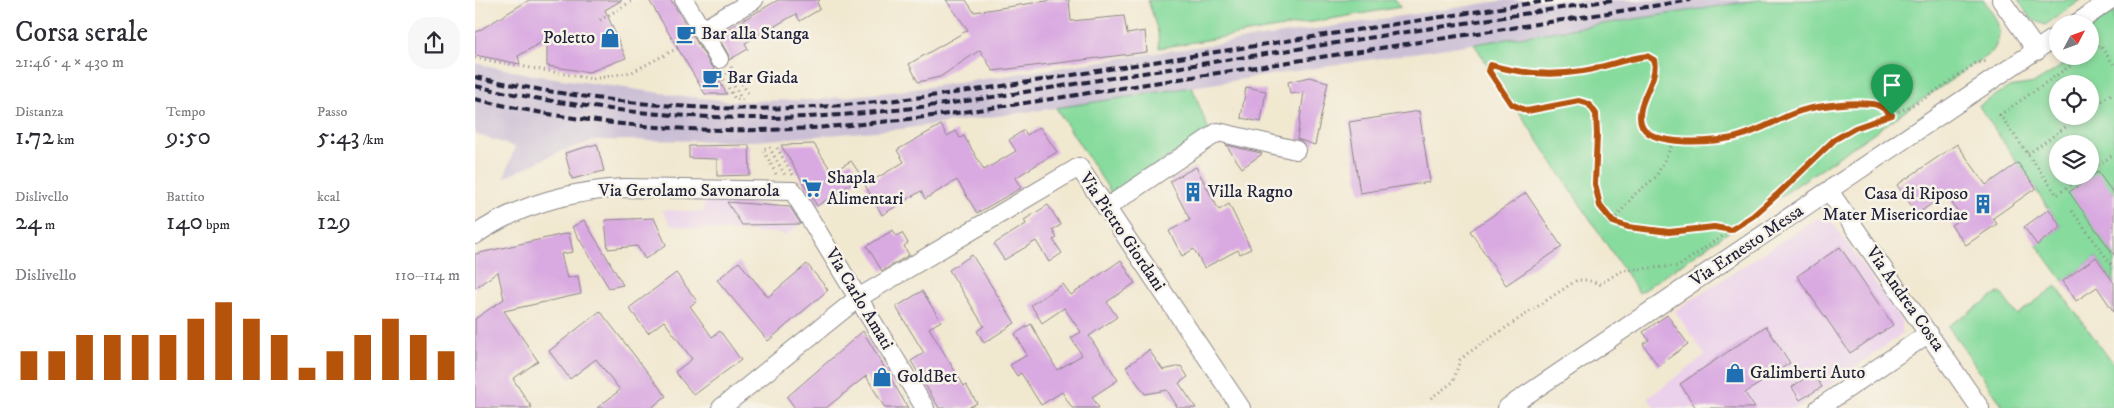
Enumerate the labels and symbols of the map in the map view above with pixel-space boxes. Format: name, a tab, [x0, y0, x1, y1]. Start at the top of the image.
north arrow	[2049, 15, 2099, 65]
cafe icon: Bar alla Stanga	[675, 23, 697, 45]
place label: Bar alla Stanga	[701, 23, 810, 45]
place label: Poletto	[543, 27, 595, 49]
shop icon: Poletto	[599, 27, 621, 49]
pin	[1871, 64, 1913, 115]
cafe icon: Bar Giada	[701, 67, 723, 89]
place label: Bar Giada	[727, 67, 798, 89]
place label: Shapla Alimentari	[827, 167, 903, 210]
street label: Via Pietro Giordani	[1074, 168, 1170, 295]
supermarket icon: Shapla Alimentari	[801, 177, 823, 199]
street label: Via Gerolamo Savonarola	[597, 180, 780, 202]
building icon: Villa Ragno	[1182, 181, 1204, 203]
place label: Villa Ragno	[1207, 181, 1293, 203]
place label: Casa di Riposo Mater Misericordiae	[1822, 183, 1968, 226]
building icon: Casa di Riposo Mater Misericordiae	[1972, 193, 1994, 215]
street label: Via Ernesto Messa	[1686, 200, 1808, 292]
street label: Via Andrea Costa	[1860, 241, 1949, 356]
street label: Via Carlo Amati	[820, 243, 898, 354]
shop icon: Galimberti Auto	[1724, 362, 1746, 384]
place label: Galimberti Auto	[1750, 362, 1866, 384]
shop icon: GoldBet	[871, 366, 893, 388]
place label: GoldBet	[897, 366, 958, 388]

